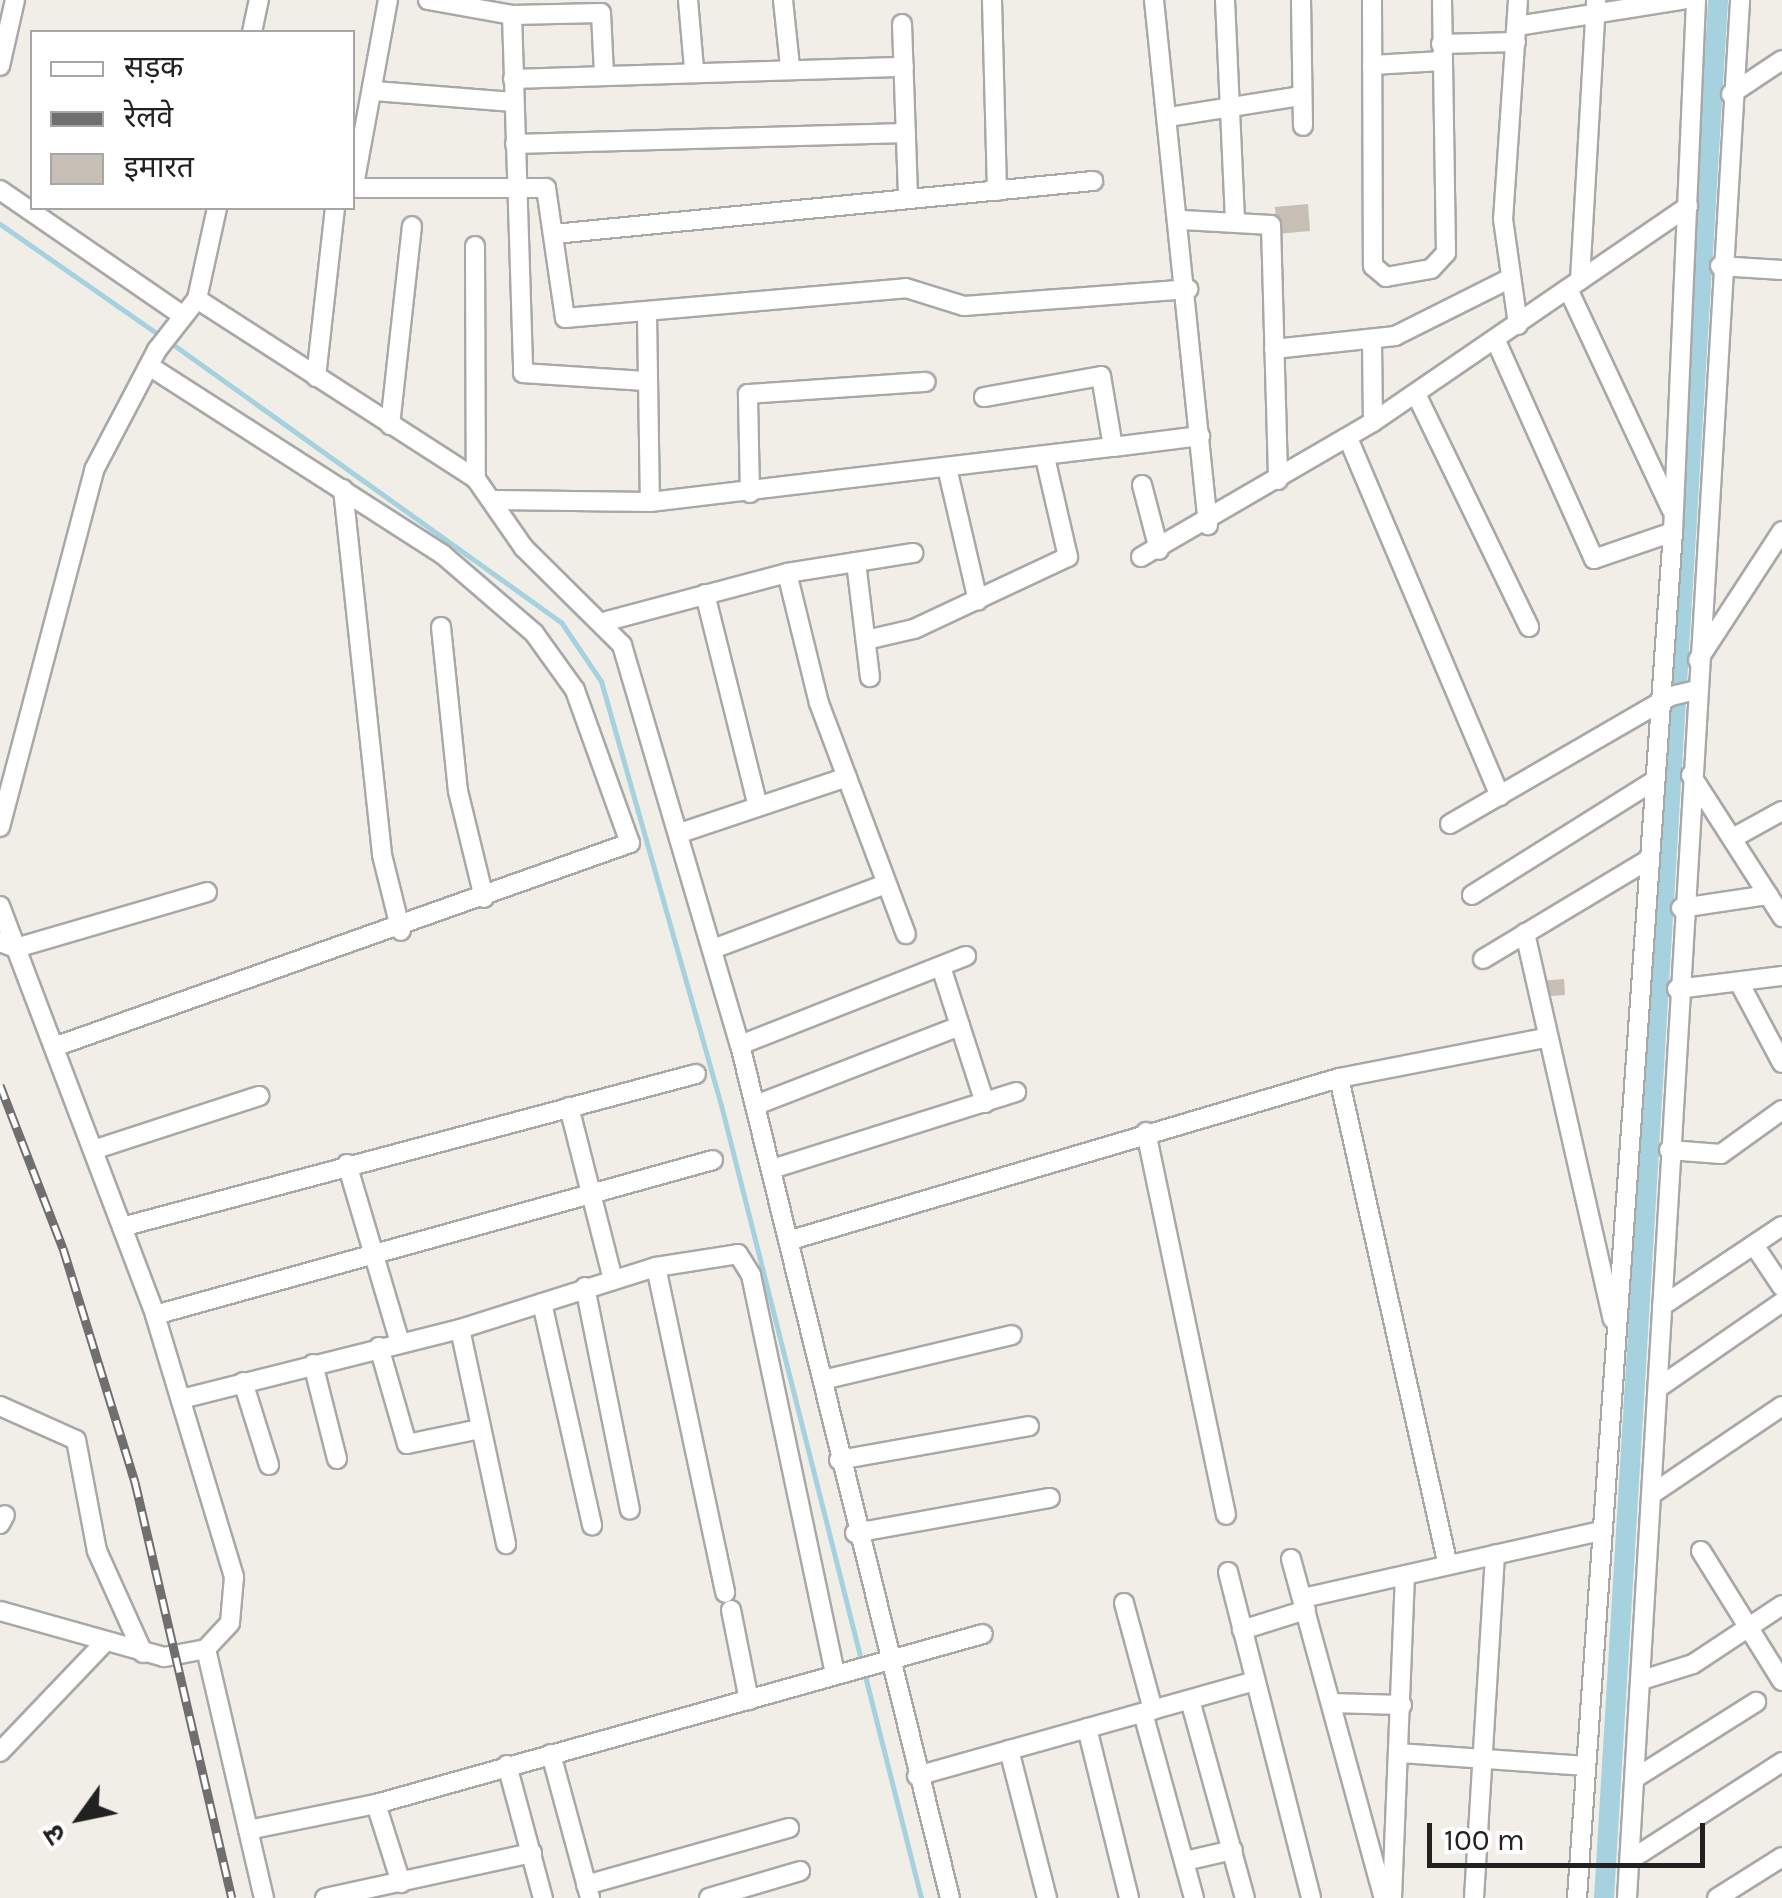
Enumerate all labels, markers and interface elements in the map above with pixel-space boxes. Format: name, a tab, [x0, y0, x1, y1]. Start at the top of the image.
legend	[30, 30, 355, 210]
text: सड़क	[124, 49, 183, 85]
text: रेलवे	[124, 99, 173, 135]
text: इमारत	[124, 149, 194, 185]
north arrow	[30, 1768, 130, 1868]
scale bar	[1432, 1803, 1710, 1865]
text: उ	[36, 1819, 73, 1850]
text: 100 m	[1444, 1822, 1525, 1858]

